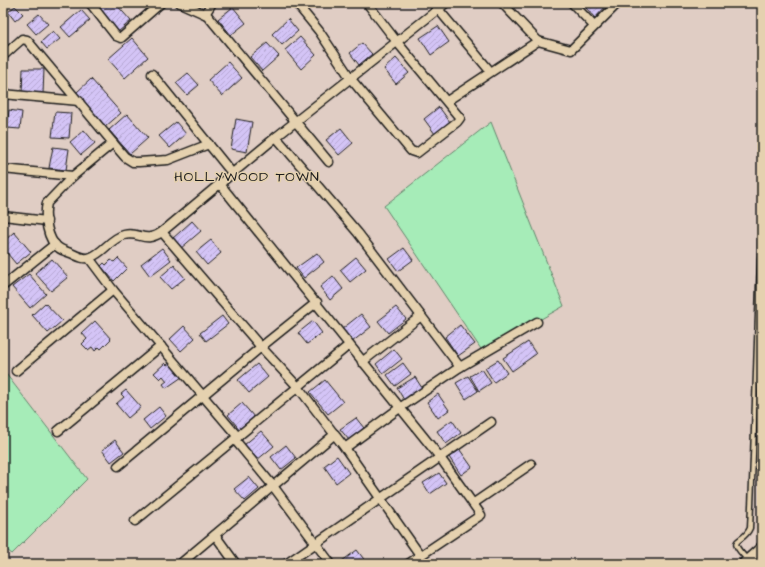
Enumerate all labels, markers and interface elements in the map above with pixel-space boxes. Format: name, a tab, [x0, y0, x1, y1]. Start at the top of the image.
district label: HOLLYWOOD TOWN	[174, 167, 320, 187]

